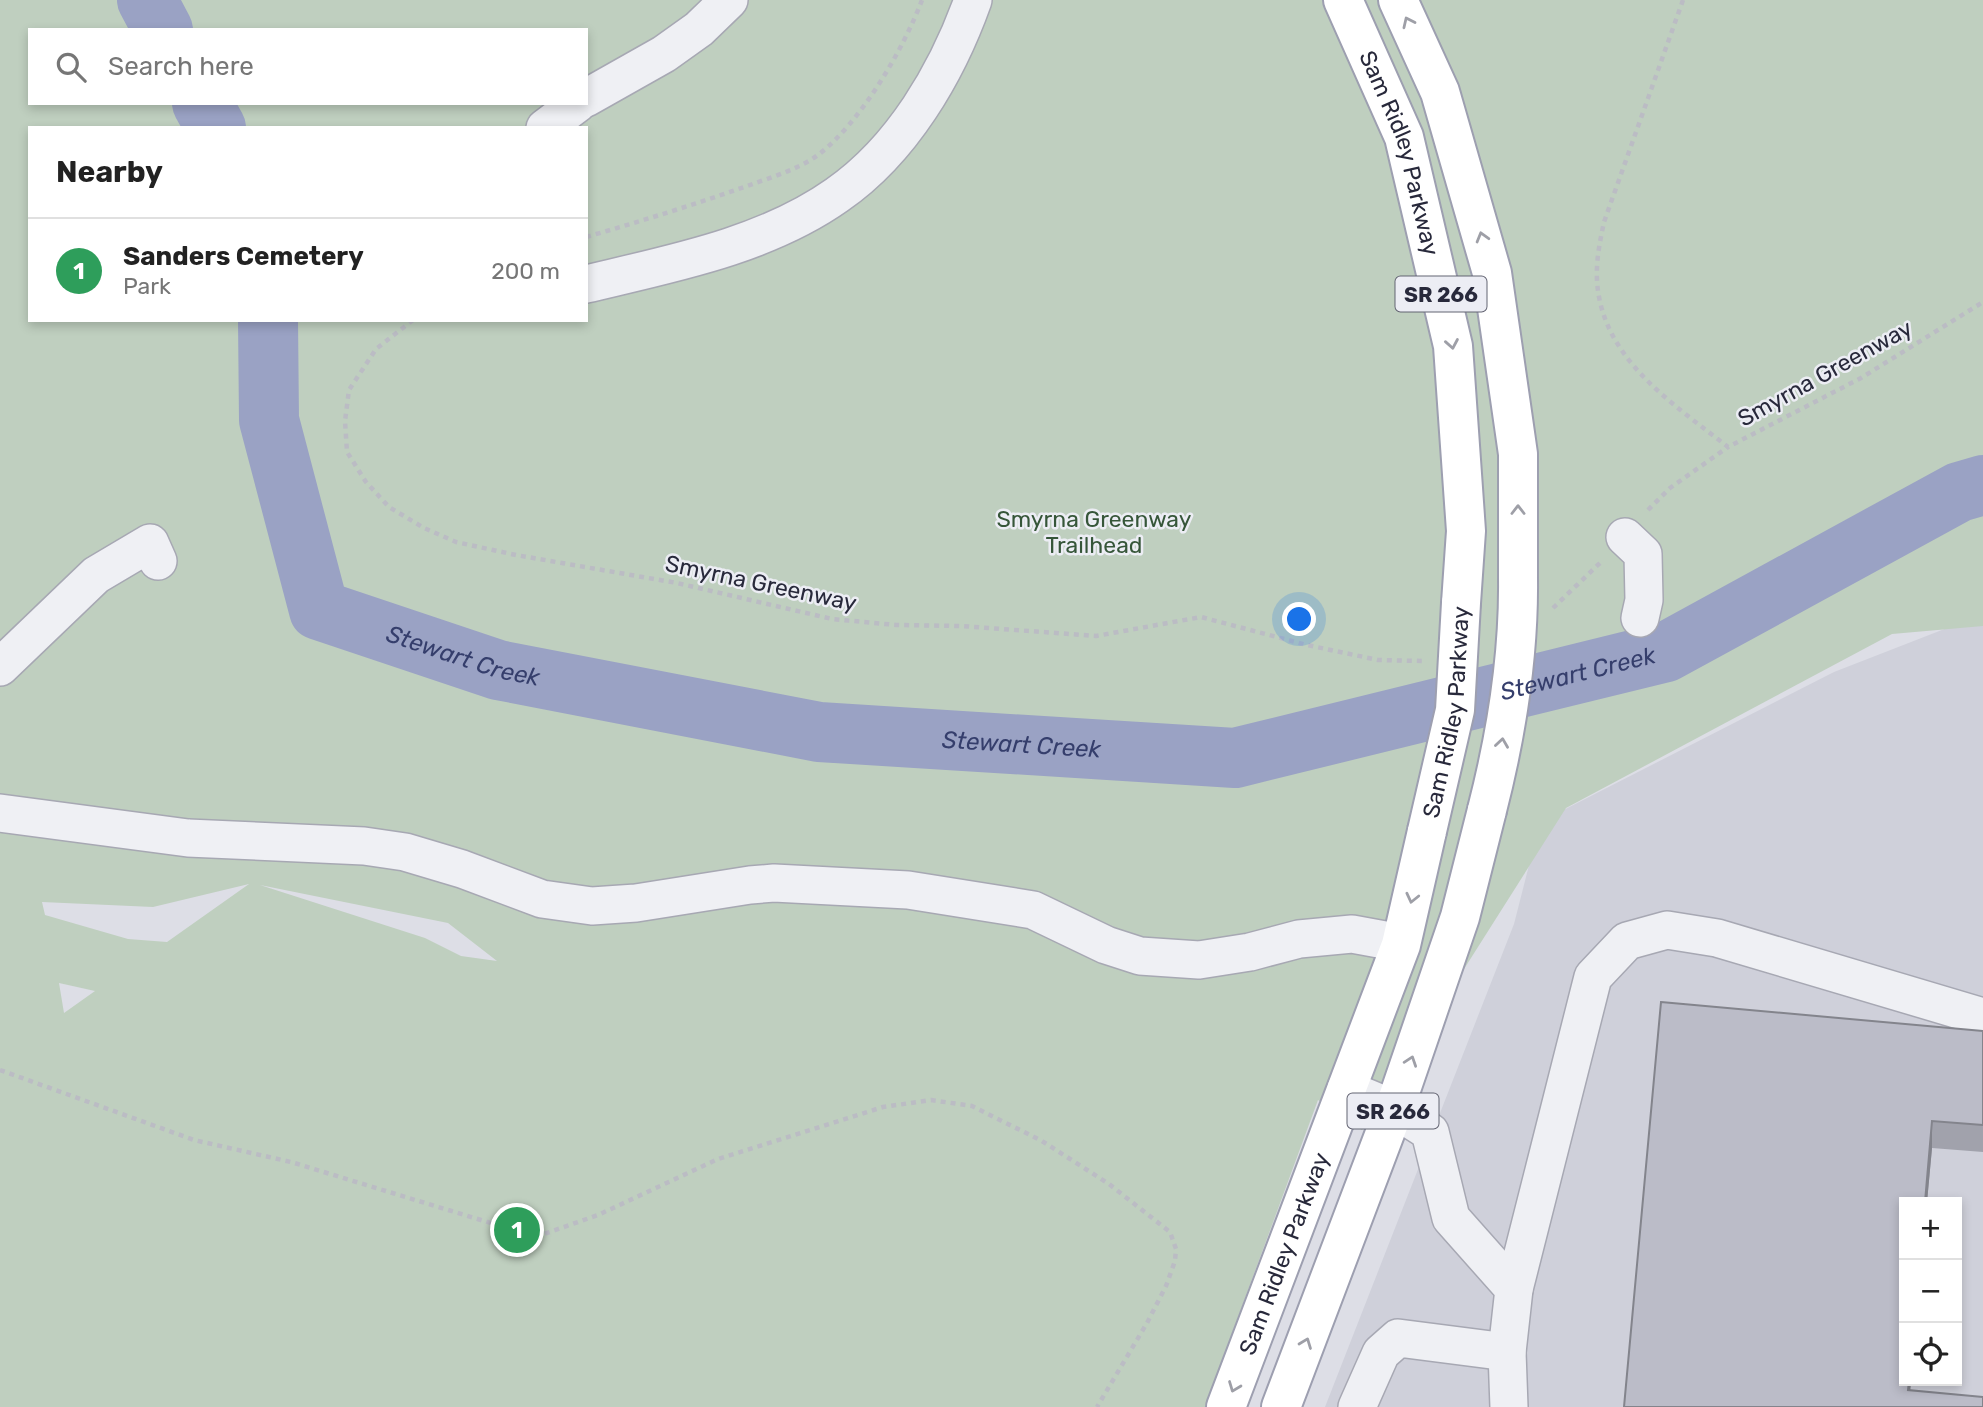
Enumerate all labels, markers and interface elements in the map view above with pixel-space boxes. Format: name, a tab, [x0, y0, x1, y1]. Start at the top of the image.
one-way arrow	[1402, 17, 1416, 30]
search box	[28, 28, 588, 105]
street label: Sam Ridley Parkway	[1353, 46, 1445, 258]
icon: search	[52, 48, 90, 86]
text: Search here	[108, 51, 254, 82]
text: Nearby	[56, 154, 163, 190]
one-way arrow	[1475, 231, 1490, 243]
text: Sanders Cemetery	[123, 241, 364, 272]
text: 1	[73, 257, 85, 285]
text: 200 m	[491, 257, 560, 285]
text: Park	[123, 272, 171, 300]
road number: SR 266	[1396, 276, 1486, 312]
street label: Smyrna Greenway	[1733, 313, 1917, 433]
one-way arrow	[1444, 338, 1459, 350]
one-way arrow	[1510, 504, 1526, 515]
park label: Smyrna Greenway Trailhead	[996, 505, 1192, 559]
street label: Smyrna Greenway	[663, 549, 860, 617]
your location	[1282, 602, 1316, 636]
street label: Sam Ridley Parkway	[1416, 605, 1475, 821]
water label: Stewart Creek	[383, 620, 543, 692]
water label: Stewart Creek	[1497, 641, 1659, 706]
water label: Stewart Creek	[941, 726, 1102, 764]
one-way arrow	[1494, 737, 1509, 749]
one-way arrow	[1405, 892, 1420, 904]
one-way arrow	[1403, 1056, 1417, 1068]
road number: SR 266	[1348, 1094, 1438, 1128]
street label: Sam Ridley Parkway	[1233, 1148, 1335, 1359]
map controls	[1899, 1197, 1962, 1386]
button: +	[1899, 1197, 1962, 1260]
pin: 1	[494, 1204, 540, 1256]
button: −	[1899, 1260, 1962, 1323]
button: locate	[1899, 1323, 1962, 1386]
one-way arrow	[1297, 1338, 1311, 1350]
one-way arrow	[1228, 1381, 1242, 1393]

